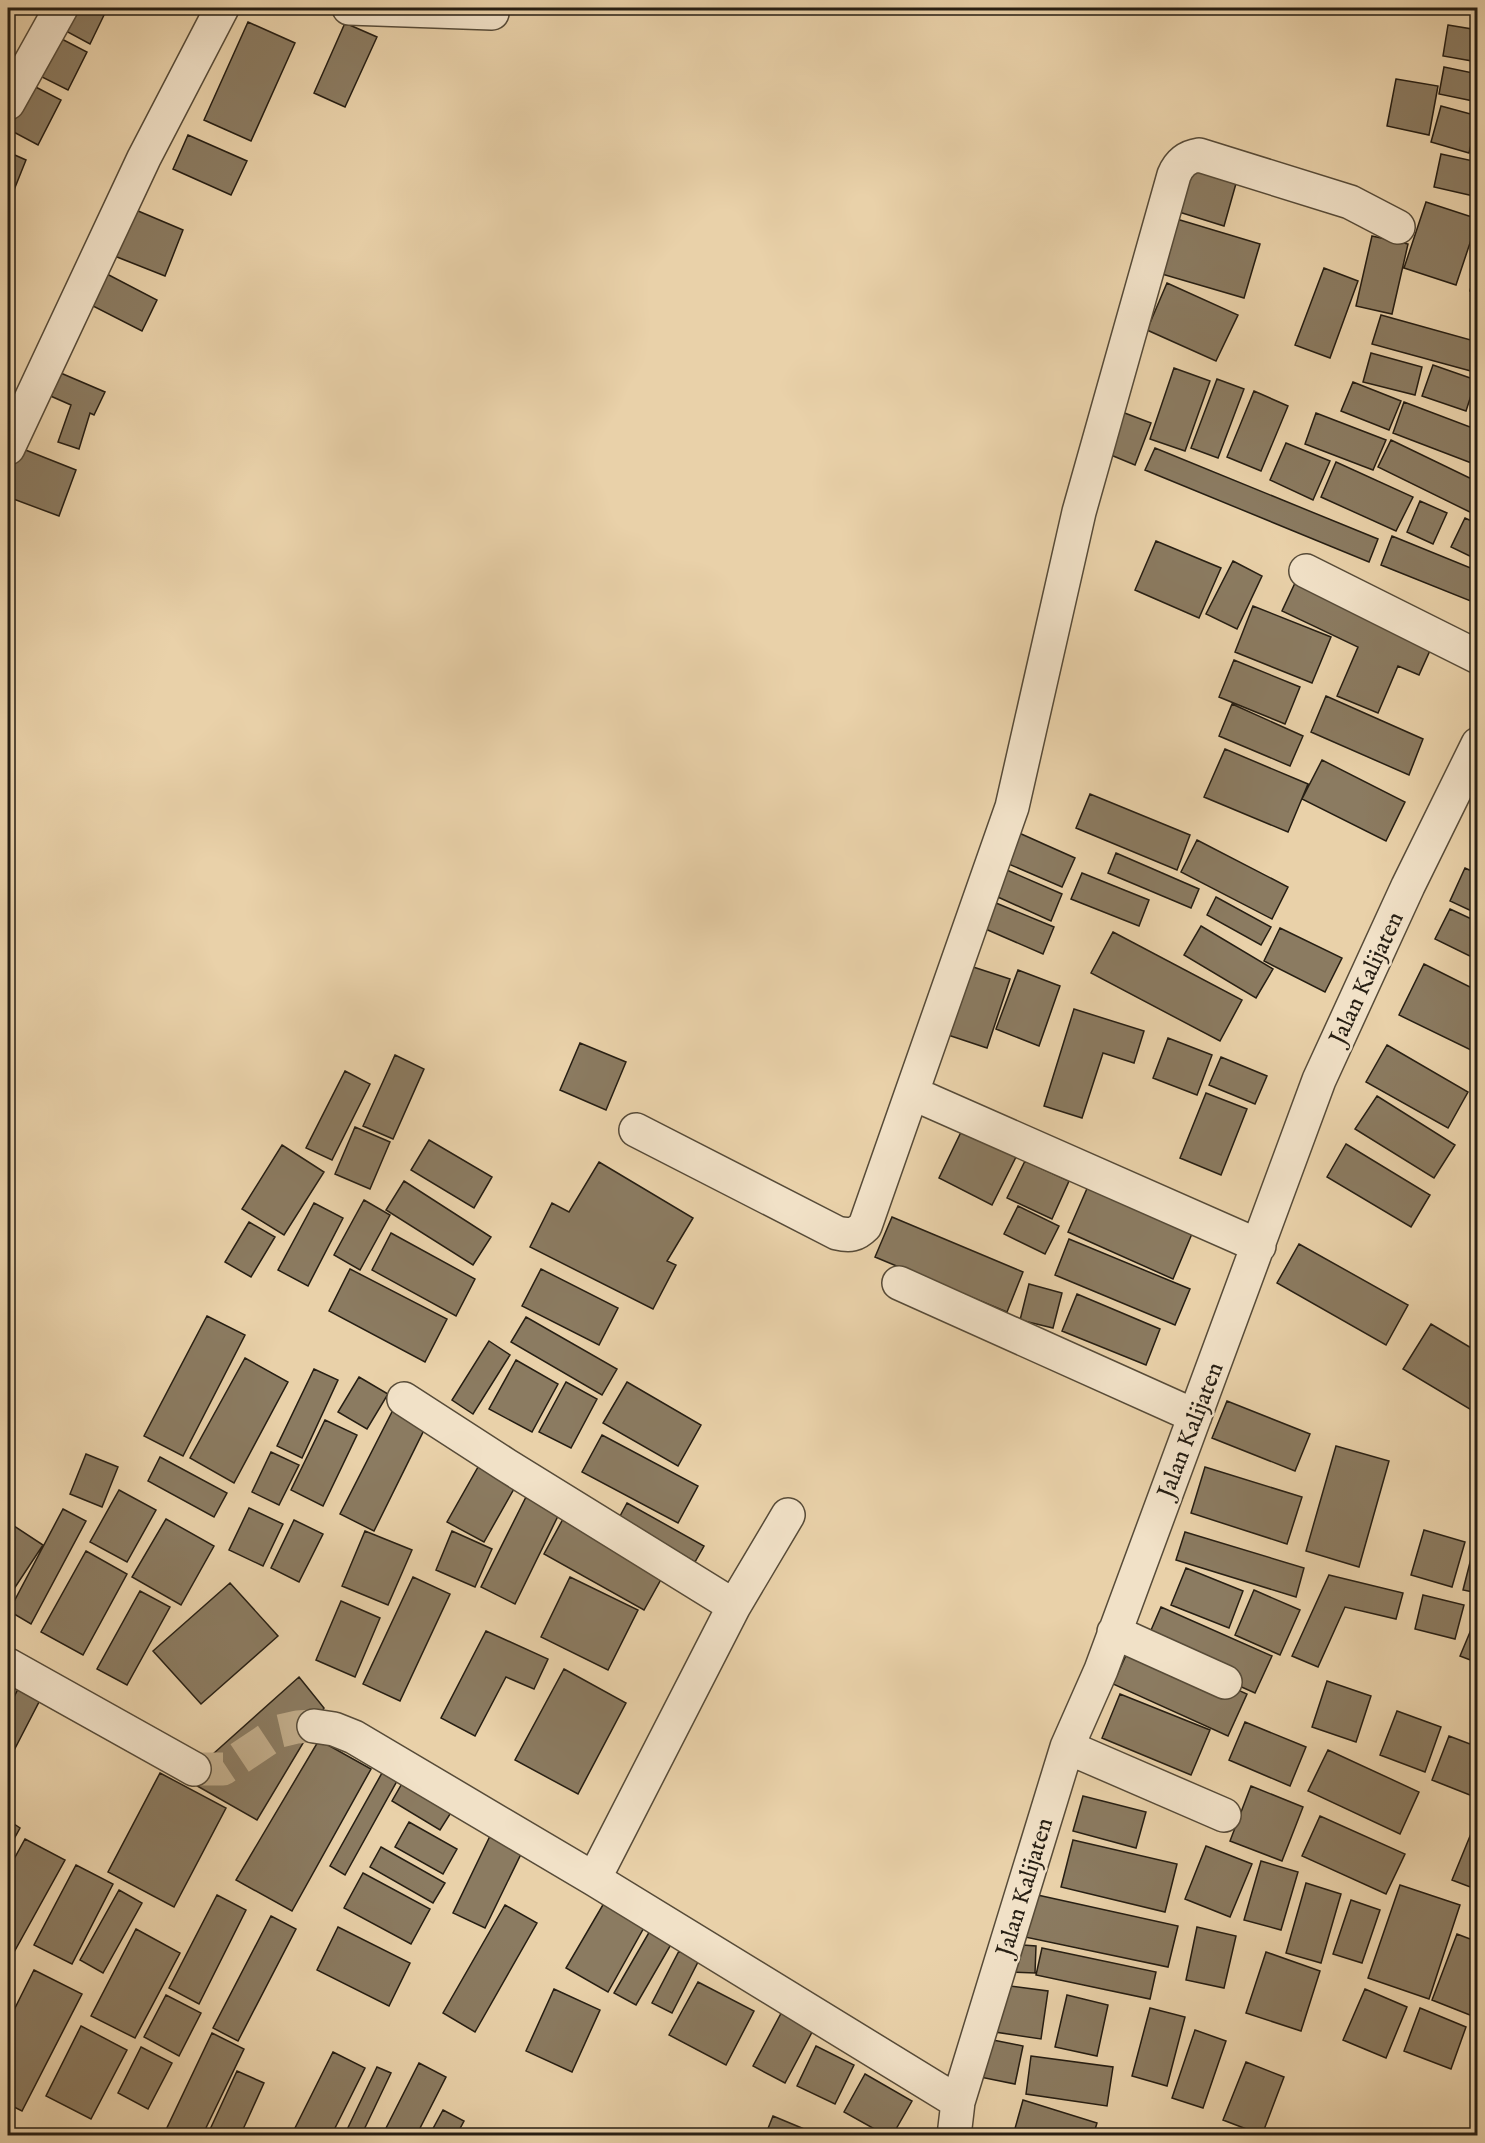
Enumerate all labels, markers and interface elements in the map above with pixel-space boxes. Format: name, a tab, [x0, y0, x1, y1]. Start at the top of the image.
street label: Jalan Kalijaten	[1322, 907, 1412, 1053]
street label: Jalan Kalijaten	[1150, 1358, 1232, 1506]
street label: Jalan Kalijaten	[989, 1814, 1061, 1963]

